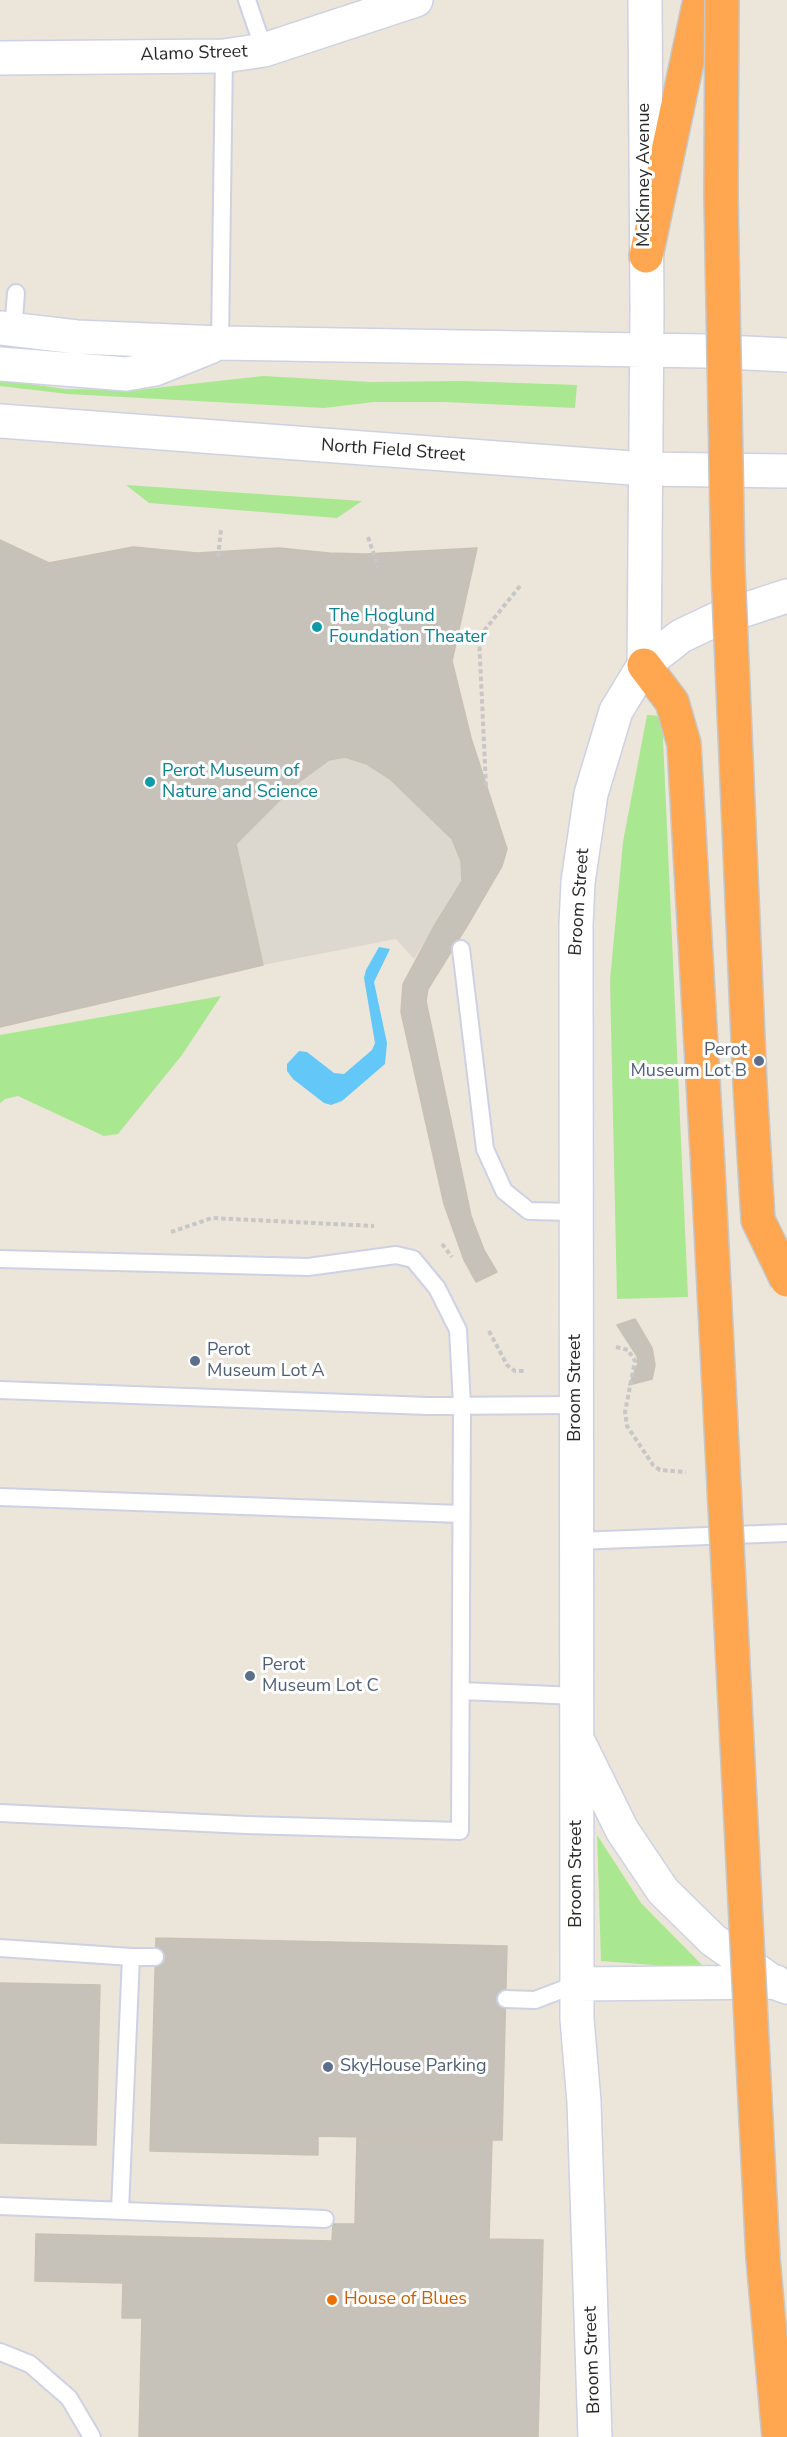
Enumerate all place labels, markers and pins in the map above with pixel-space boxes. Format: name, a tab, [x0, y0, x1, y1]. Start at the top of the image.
place label: The Hoglund Foundation Theater	[329, 606, 487, 648]
marker: The Hoglund Foundation Theater	[310, 620, 324, 634]
place label: Perot Museum of Nature and Science	[162, 761, 318, 804]
marker: Perot Museum of Nature and Science	[143, 775, 157, 789]
place label: Perot Museum Lot B	[630, 1040, 747, 1082]
marker: Perot Museum Lot B	[752, 1054, 766, 1068]
place label: Perot Museum Lot A	[207, 1340, 325, 1382]
marker: Perot Museum Lot A	[188, 1354, 202, 1368]
place label: Perot Museum Lot C	[262, 1655, 378, 1698]
marker: Perot Museum Lot C	[243, 1669, 257, 1683]
place label: SkyHouse Parking	[340, 2056, 487, 2078]
marker: SkyHouse Parking	[321, 2060, 335, 2074]
place label: House of Blues	[344, 2289, 467, 2311]
marker: House of Blues	[325, 2293, 339, 2307]

